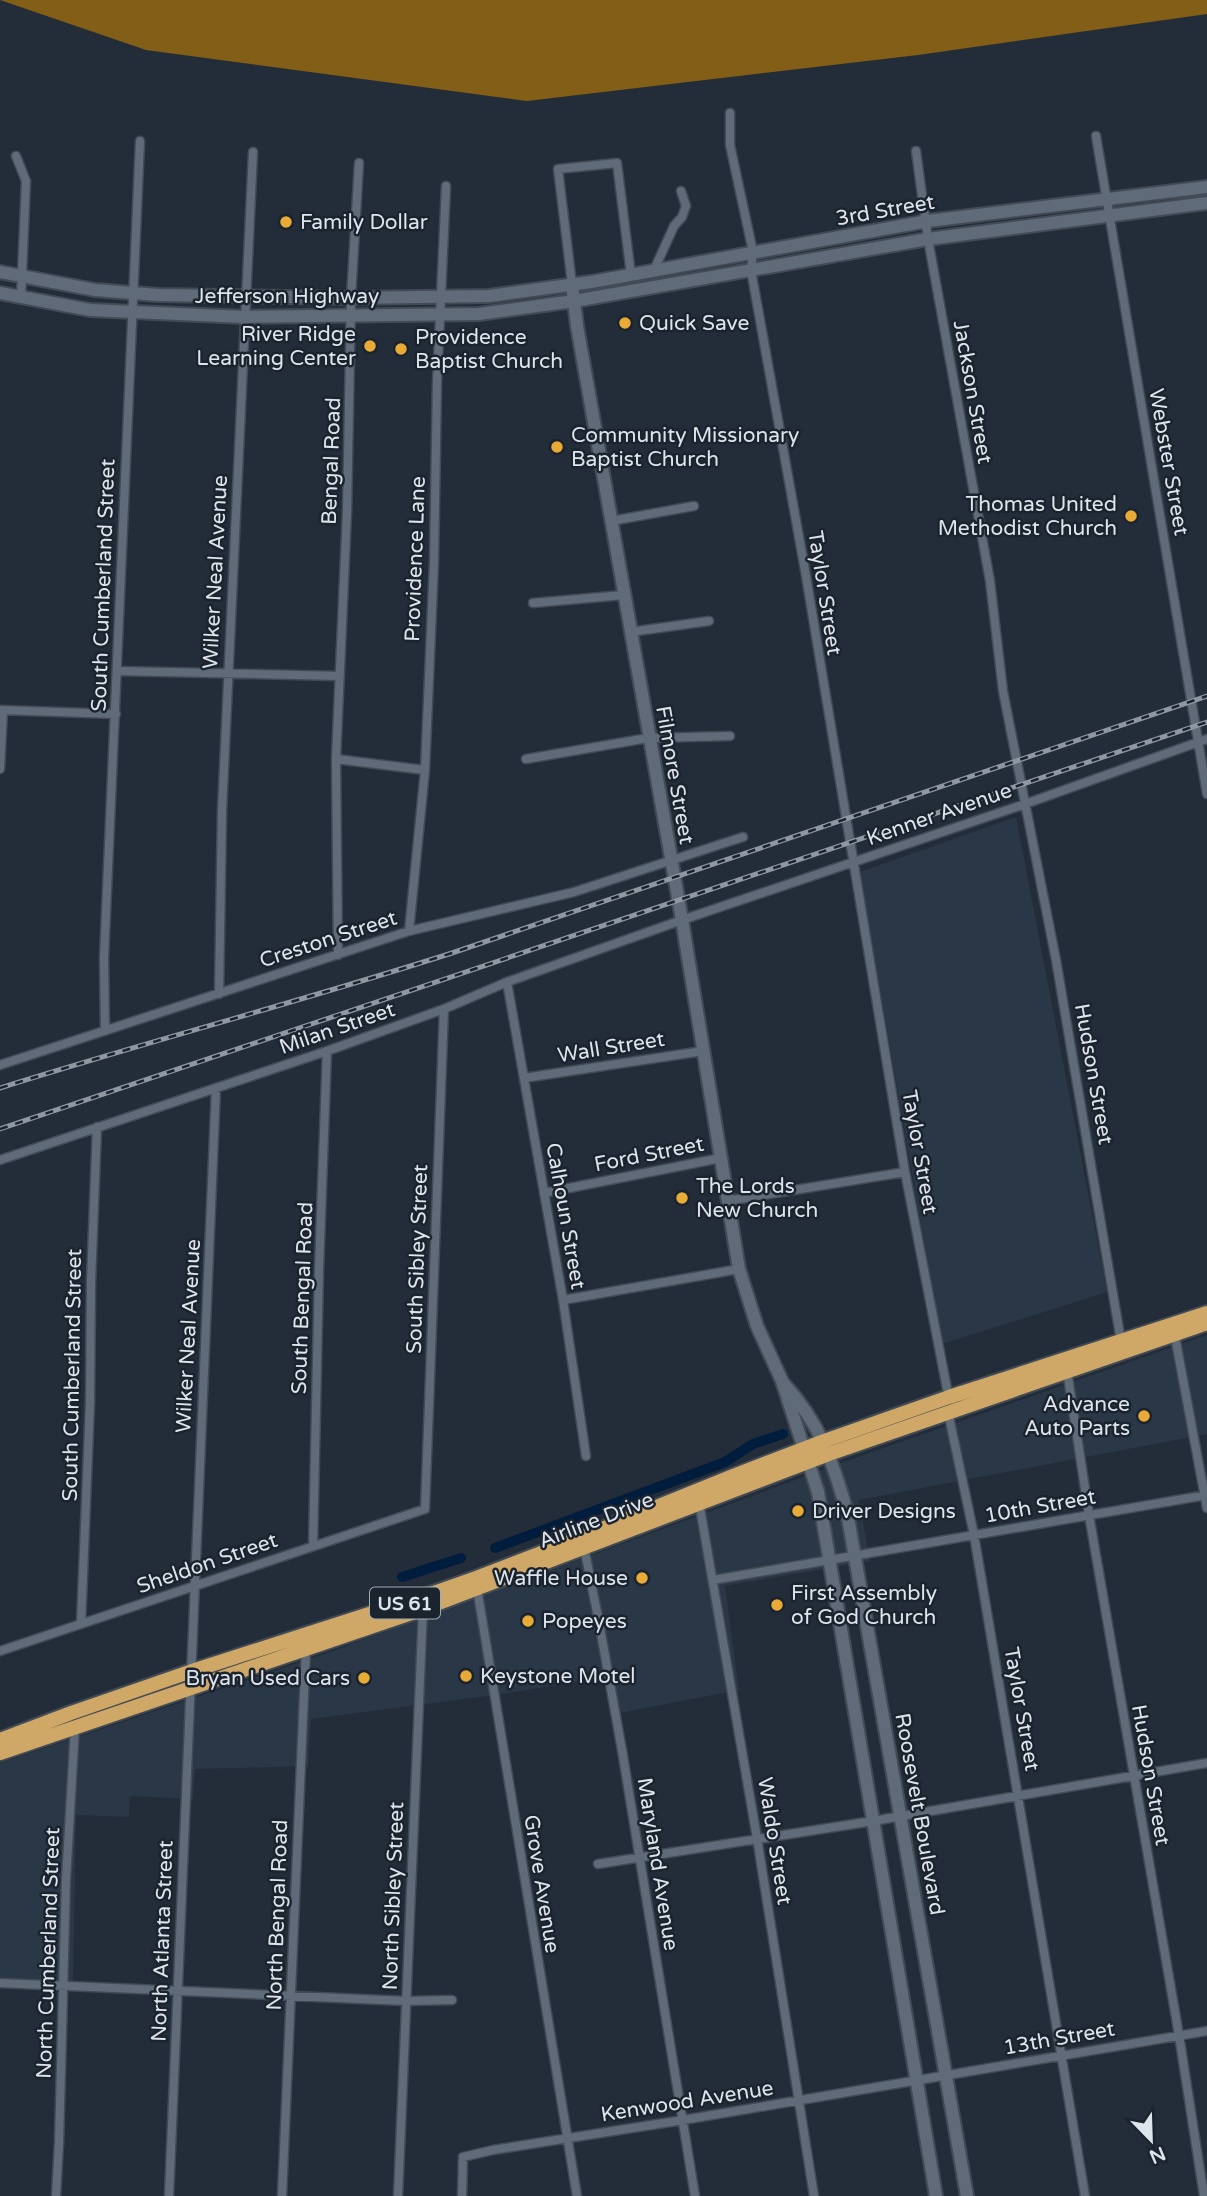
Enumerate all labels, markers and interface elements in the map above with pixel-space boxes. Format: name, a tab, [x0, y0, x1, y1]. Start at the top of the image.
street label: 3rd Street	[834, 190, 936, 231]
place label: Family Dollar	[300, 210, 428, 235]
marker: Family Dollar	[278, 214, 294, 230]
street label: Jefferson Highway	[195, 284, 379, 309]
place label: Quick Save	[639, 311, 750, 336]
marker: Quick Save	[617, 315, 633, 331]
street label: Jackson Street	[948, 318, 997, 466]
place label: River Ridge Learning Center	[196, 322, 356, 371]
place label: Providence Baptist Church	[415, 325, 563, 374]
marker: River Ridge Learning Center	[362, 338, 378, 354]
marker: Providence Baptist Church	[393, 341, 409, 357]
street label: Webster Street	[1143, 387, 1194, 537]
street label: Bengal Road	[317, 397, 346, 525]
place label: Community Missionary Baptist Church	[571, 423, 799, 472]
marker: Community Missionary Baptist Church	[549, 439, 565, 455]
street label: South Cumberland Street	[87, 458, 120, 712]
street label: Wilker Neal Avenue	[198, 474, 233, 670]
street label: Providence Lane	[400, 476, 431, 642]
place label: Thomas United Methodist Church	[938, 492, 1117, 541]
marker: Thomas United Methodist Church	[1123, 508, 1139, 524]
street label: Taylor Street	[802, 529, 847, 657]
street label: Filmore Street	[650, 704, 699, 846]
street label: Kenner Avenue	[863, 778, 1015, 851]
street label: Creston Street	[256, 905, 400, 973]
street label: Milan Street	[276, 997, 398, 1060]
street label: Hudson Street	[1069, 1002, 1118, 1147]
street label: Wall Street	[556, 1027, 666, 1068]
street label: Taylor Street	[896, 1088, 943, 1216]
street label: Ford Street	[592, 1132, 706, 1177]
street label: Calhoun Street	[540, 1141, 591, 1291]
street label: South Sibley Street	[402, 1164, 433, 1354]
place label: The Lords New Church	[696, 1174, 818, 1223]
marker: The Lords New Church	[674, 1190, 690, 1206]
street label: South Bengal Road	[287, 1201, 318, 1395]
street label: Wilker Neal Avenue	[171, 1238, 206, 1434]
street label: South Cumberland Street	[58, 1248, 87, 1502]
place label: Advance Auto Parts	[1024, 1392, 1130, 1441]
marker: Advance Auto Parts	[1136, 1408, 1152, 1424]
street label: 10th Street	[982, 1484, 1098, 1529]
street label: Airline Drive	[535, 1487, 657, 1554]
place label: Driver Designs	[812, 1499, 956, 1524]
marker: Driver Designs	[790, 1503, 806, 1519]
street label: Sheldon Street	[134, 1528, 281, 1599]
place label: Waffle House	[494, 1566, 628, 1591]
marker: Waffle House	[634, 1570, 650, 1586]
place label: First Assembly of God Church	[791, 1581, 937, 1630]
road number: US 61	[370, 1588, 440, 1618]
marker: First Assembly of God Church	[769, 1597, 785, 1613]
place label: Popeyes	[542, 1609, 627, 1634]
marker: Popeyes	[520, 1613, 536, 1629]
street label: Taylor Street	[998, 1645, 1045, 1773]
place label: Keystone Motel	[480, 1664, 636, 1689]
place label: Bryan Used Cars	[186, 1666, 350, 1691]
marker: Keystone Motel	[458, 1668, 474, 1684]
marker: Bryan Used Cars	[356, 1670, 372, 1686]
street label: Hudson Street	[1126, 1703, 1175, 1848]
street label: Roosevelt Boulevard	[889, 1711, 950, 1917]
street label: Waldo Street	[752, 1775, 797, 1907]
street label: Maryland Avenue	[631, 1776, 684, 1953]
street label: North Sibley Street	[378, 1801, 409, 1991]
street label: Grove Avenue	[518, 1813, 565, 1955]
street label: North Bengal Road	[262, 1819, 293, 2011]
street label: North Cumberland Street	[32, 1827, 65, 2079]
street label: North Atlanta Street	[146, 1840, 179, 2042]
street label: 13th Street	[1001, 2016, 1117, 2061]
street label: Kenwood Avenue	[599, 2075, 775, 2127]
north arrow	[1116, 2105, 1186, 2175]
text: N	[1146, 2142, 1169, 2168]

